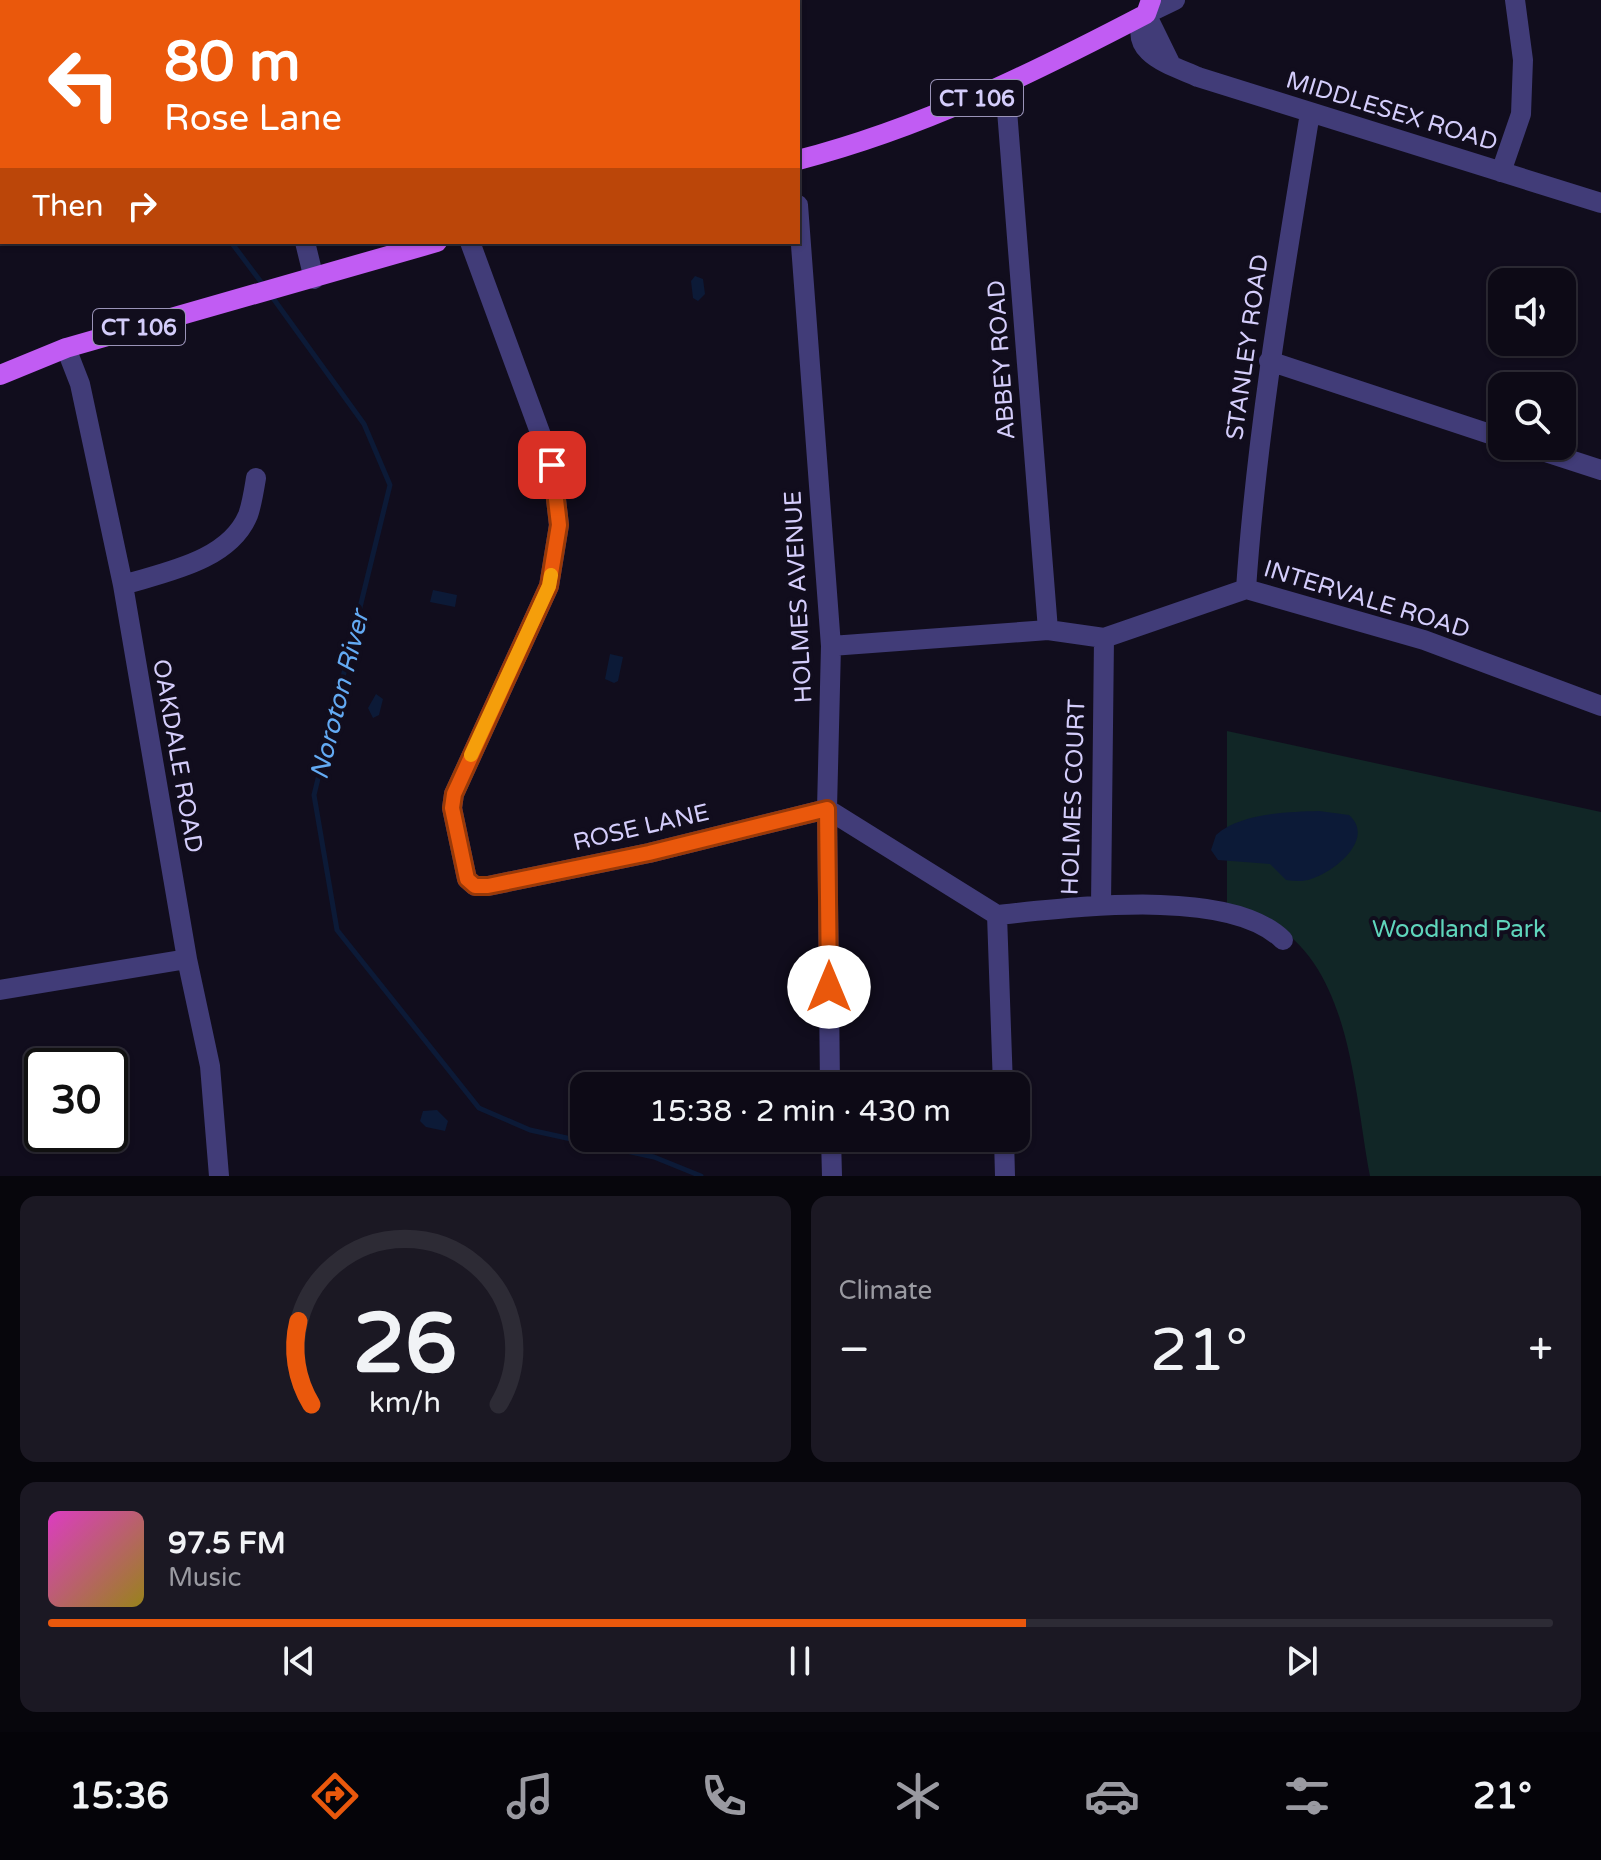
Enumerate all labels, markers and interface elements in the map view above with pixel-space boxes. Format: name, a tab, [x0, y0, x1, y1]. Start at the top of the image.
text: 80 m	[164, 29, 300, 96]
icon: left	[32, 32, 136, 136]
street label: MIDDLESEX ROAD	[1283, 65, 1501, 157]
road number: CT 106	[931, 80, 1023, 116]
text: Rose Lane	[164, 97, 342, 140]
icon: right	[120, 184, 164, 228]
text: Then	[32, 188, 104, 225]
street label: STANLEY ROAD	[1220, 252, 1275, 442]
map controls	[1488, 268, 1576, 460]
button: sound	[1488, 268, 1576, 356]
street label: ABBEY ROAD	[981, 279, 1022, 441]
road number: CT 106	[93, 309, 185, 345]
button: search	[1488, 372, 1576, 460]
pin	[518, 431, 586, 499]
icon: arrive	[530, 443, 574, 487]
street label: HOLMES AVENUE	[778, 490, 819, 704]
street label: INTERVALE ROAD	[1260, 554, 1473, 645]
water label: Noroton River	[304, 604, 376, 783]
street label: OAKDALE ROAD	[146, 657, 209, 855]
street label: HOLMES COURT	[1056, 698, 1091, 896]
street label: ROSE LANE	[570, 798, 712, 857]
park label: Woodland Park	[1372, 915, 1546, 944]
position arrow	[787, 945, 871, 1029]
speed limit sign: 30	[24, 1048, 128, 1152]
text: 15:38 · 2 min · 430 m	[649, 1093, 951, 1130]
text: Climate	[839, 1275, 932, 1306]
text: 26	[353, 1295, 457, 1395]
text: 21°	[1150, 1315, 1248, 1387]
text: −	[839, 1324, 870, 1377]
text: +	[1528, 1324, 1553, 1377]
text: km/h	[369, 1386, 441, 1420]
text: 97.5 FM	[168, 1525, 286, 1562]
text: Music	[168, 1562, 241, 1593]
icon: previous	[277, 1639, 321, 1683]
icon: pause	[778, 1639, 822, 1683]
icon: next	[1280, 1639, 1324, 1683]
icon: directions	[307, 1768, 363, 1824]
icon: music	[502, 1768, 558, 1824]
icon: phone	[696, 1768, 752, 1824]
icon: climate	[890, 1768, 946, 1824]
icon: car	[1084, 1768, 1140, 1824]
icon: filters	[1279, 1768, 1335, 1824]
text: 15:36	[69, 1775, 169, 1818]
text: 21°	[1473, 1775, 1532, 1818]

